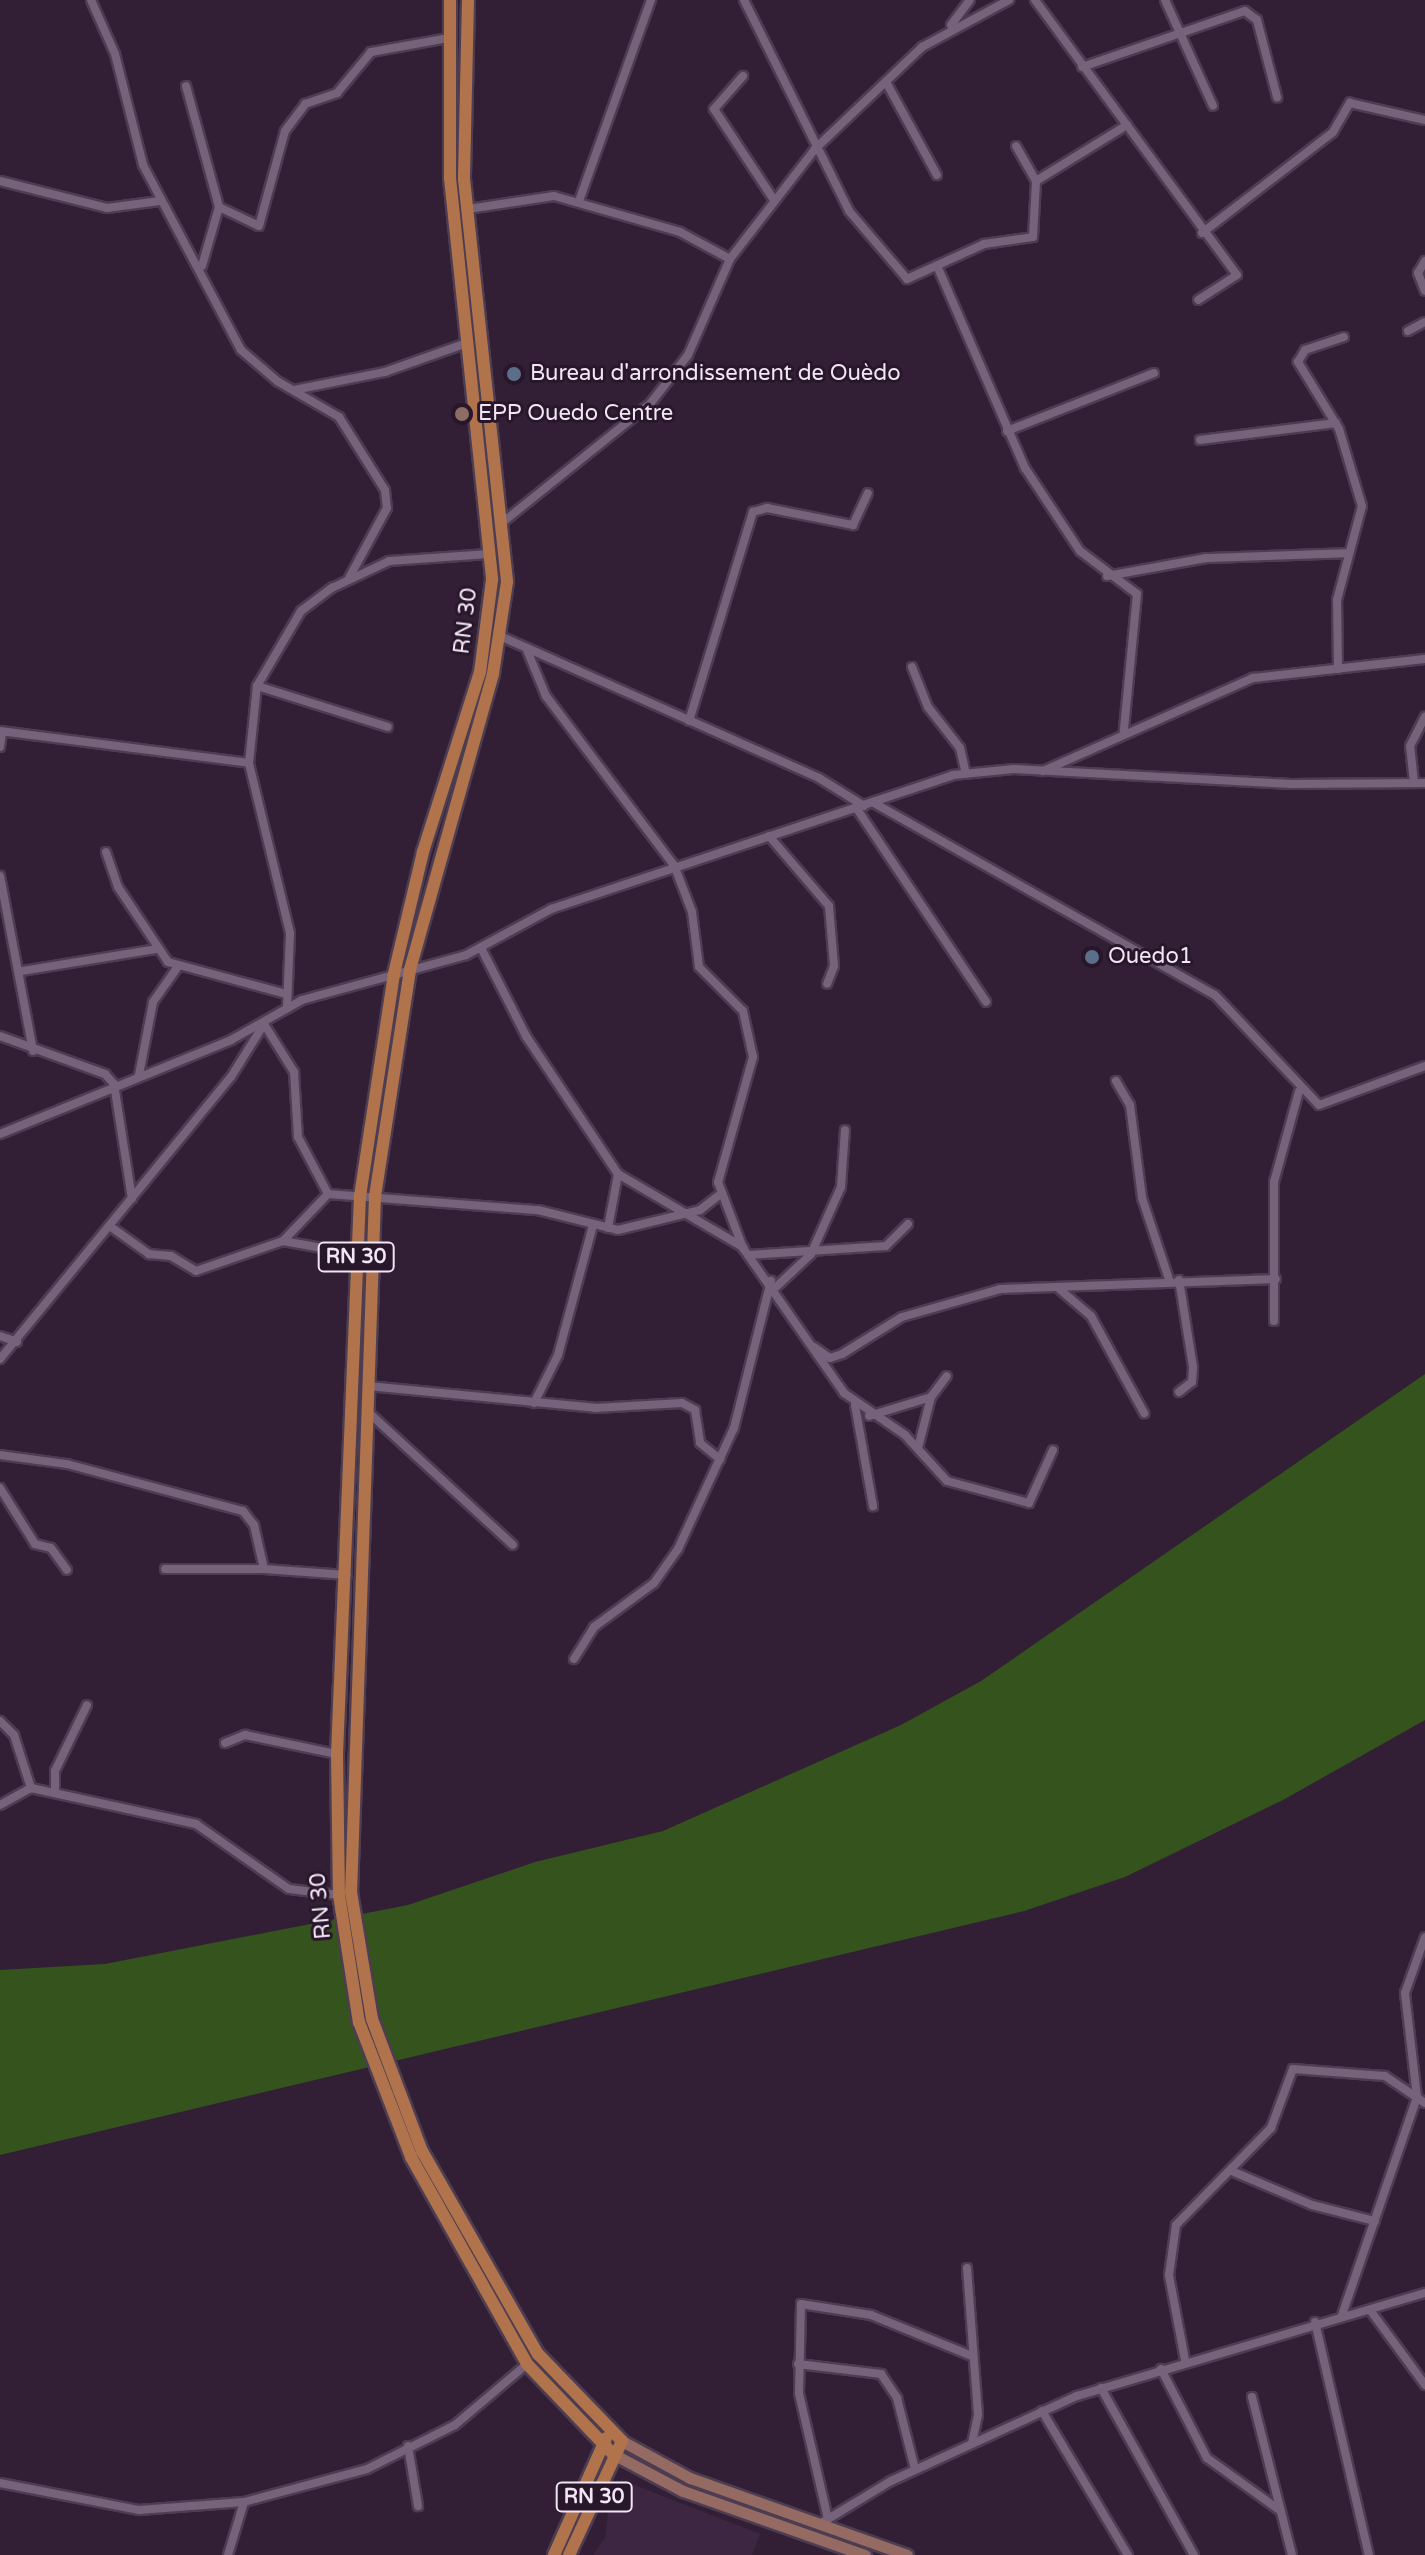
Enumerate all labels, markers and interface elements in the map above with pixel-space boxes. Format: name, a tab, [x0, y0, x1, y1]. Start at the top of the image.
place label: Bureau d'arrondissement de Ouèdo	[530, 361, 901, 387]
marker: Bureau d'arrondissement de Ouèdo	[505, 365, 523, 383]
place label: EPP Ouedo Centre	[478, 401, 673, 427]
marker: EPP Ouedo Centre	[453, 405, 471, 423]
street label: RN 30	[449, 586, 483, 656]
place label: Ouedo1	[1108, 944, 1193, 970]
marker: Ouedo1	[1083, 948, 1101, 966]
road number: RN 30	[316, 1241, 396, 1273]
street label: RN 30	[305, 1872, 337, 1940]
road number: RN 30	[554, 2481, 634, 2513]

